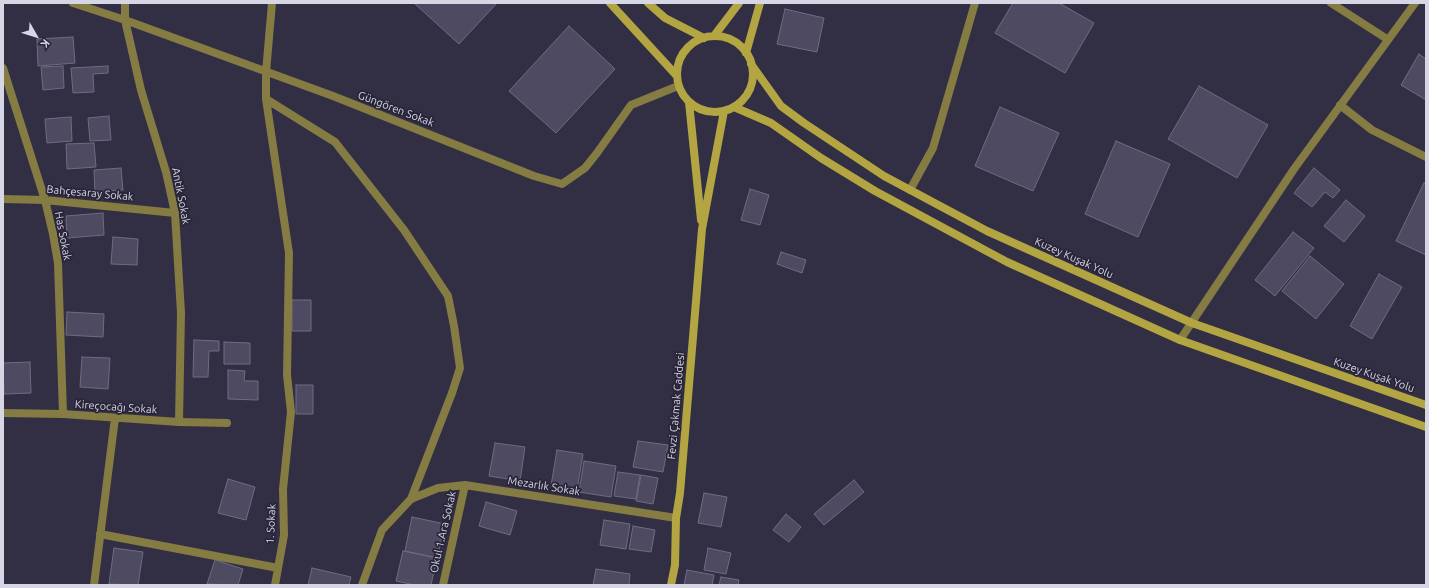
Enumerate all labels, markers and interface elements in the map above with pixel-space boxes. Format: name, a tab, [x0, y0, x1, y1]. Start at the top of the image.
north arrow	[16, 16, 56, 56]
text: K	[38, 37, 52, 50]
street label: Güngören Sokak	[356, 88, 436, 130]
street label: Antik Sokak	[169, 167, 193, 225]
street label: Bahçesaray Sokak	[46, 183, 134, 203]
street label: Has Sokak	[52, 210, 74, 262]
street label: Kuzey Kuşak Yolu	[1033, 235, 1115, 281]
street label: Fevzi Çakmak Caddesi	[665, 352, 687, 460]
street label: Kuzey Kuşak Yolu	[1332, 355, 1416, 395]
street label: Kireçocağı Sokak	[74, 398, 158, 416]
street label: Mezarlık Sokak	[507, 474, 581, 498]
street label: Okul 1.Ara Sokak	[427, 490, 459, 574]
street label: 1. Sokak	[263, 503, 279, 545]

